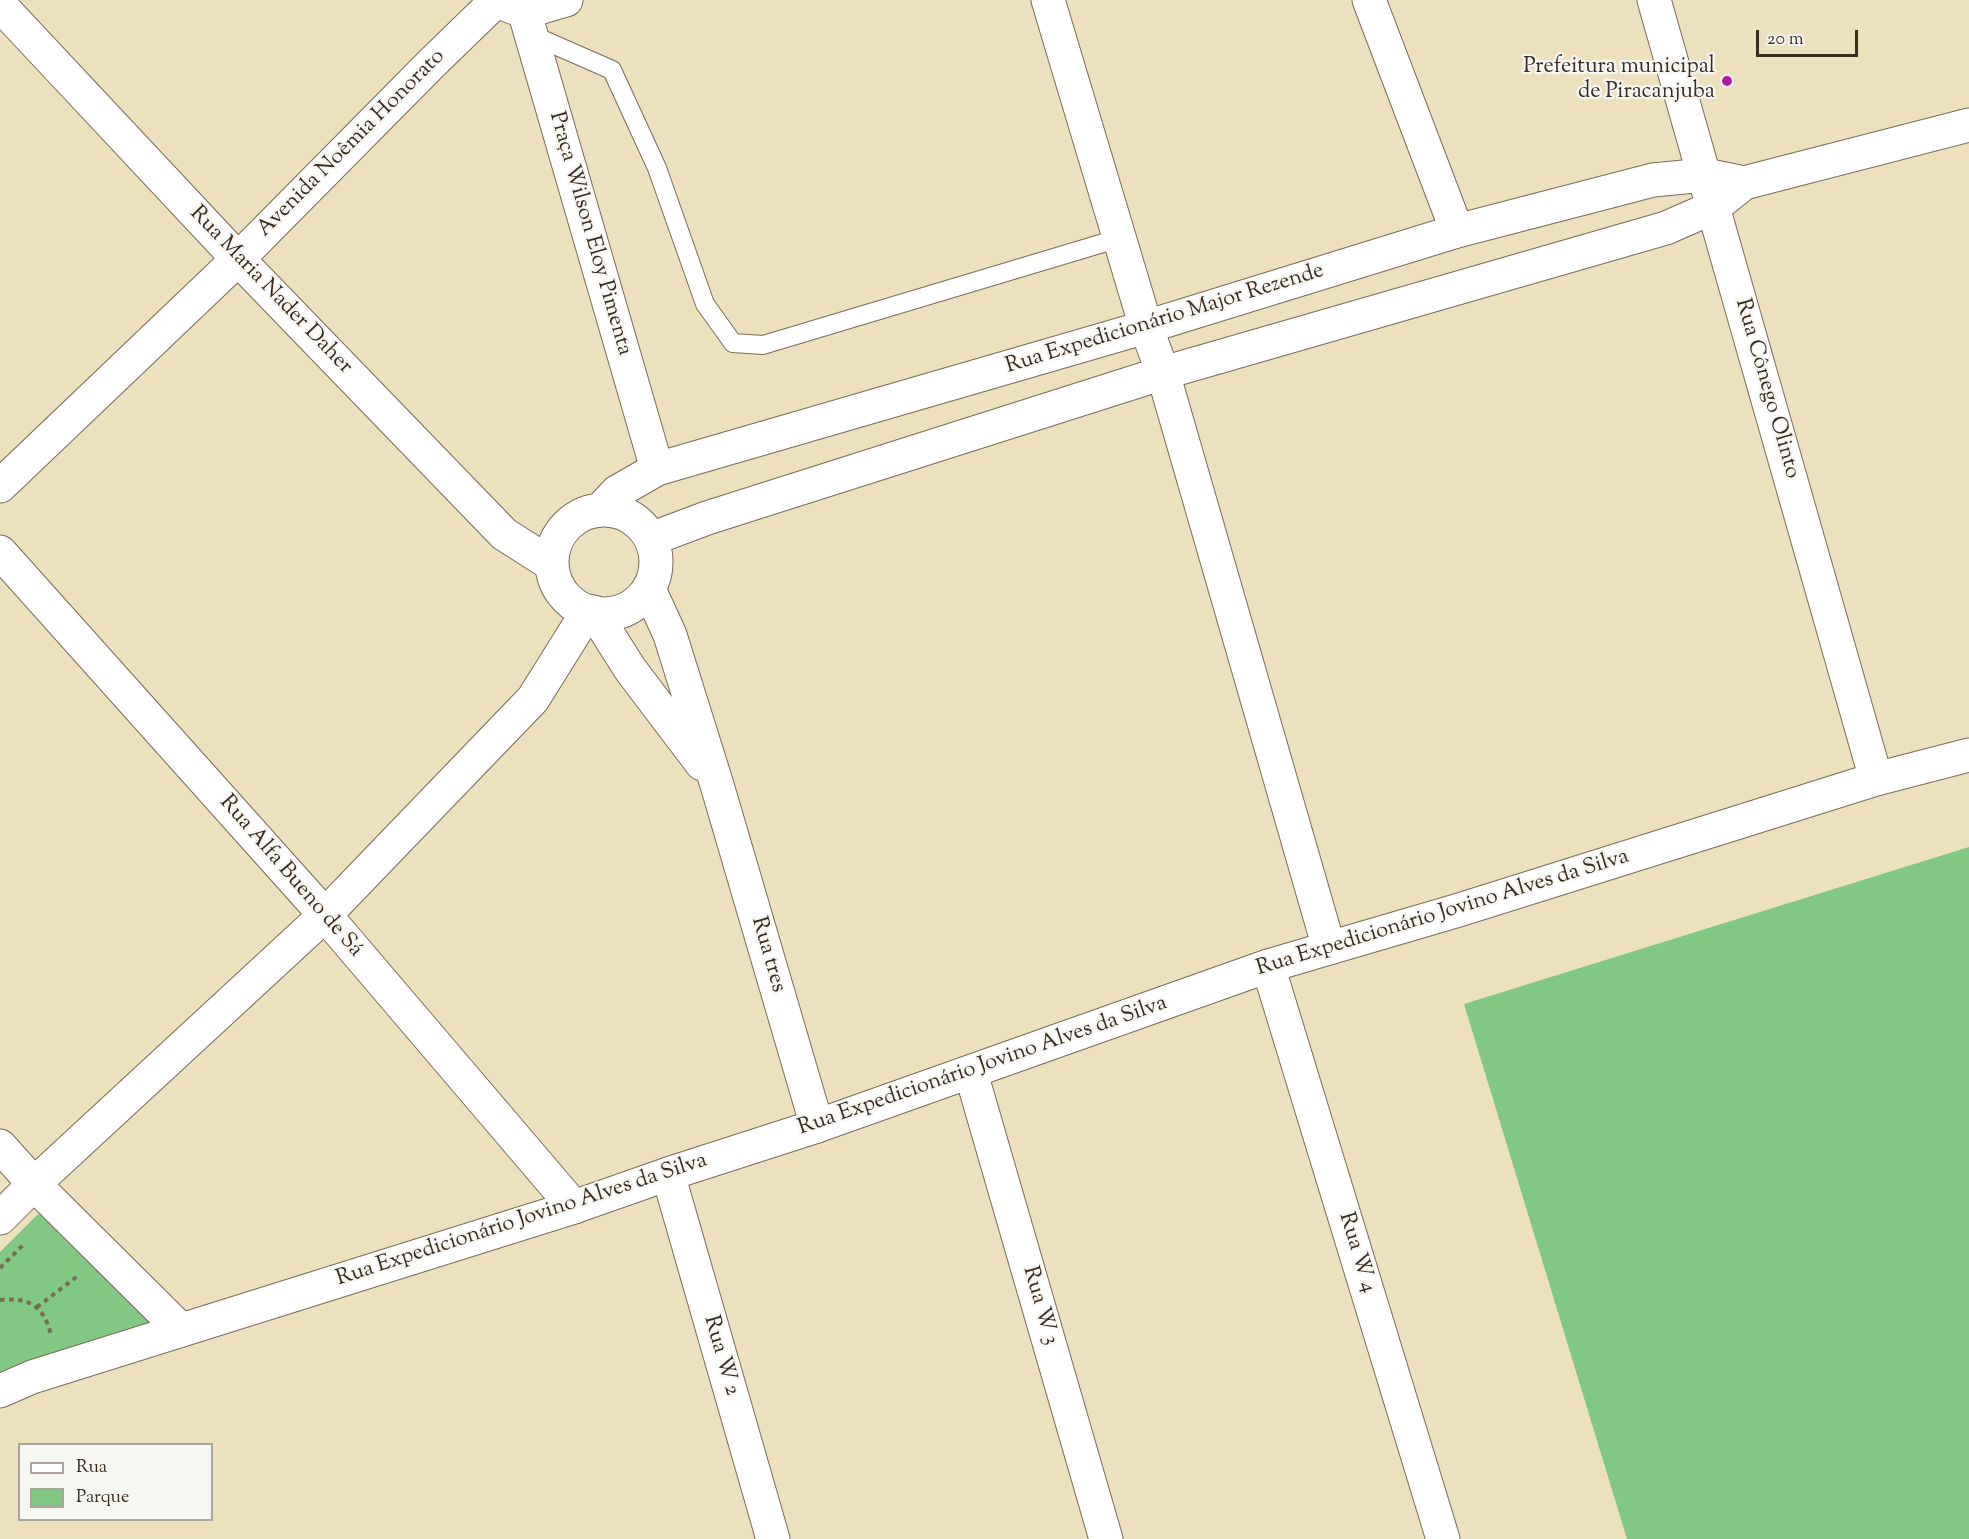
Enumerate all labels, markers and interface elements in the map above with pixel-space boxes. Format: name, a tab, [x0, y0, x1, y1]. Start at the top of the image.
scale bar	[1759, 18, 1861, 56]
text: 20 m	[1767, 27, 1804, 53]
street label: Avenida Noêmia Honorato	[253, 45, 451, 243]
place label: Prefeitura municipal de Piracanjuba	[1523, 55, 1715, 106]
marker: Prefeitura municipal de Piracanjuba	[1720, 74, 1734, 88]
street label: Praça Wilson Eloy Pimenta	[542, 109, 636, 359]
street label: Rua Maria Nader Daher	[183, 201, 357, 381]
street label: Rua Expedicionário Major Rezende	[1003, 259, 1327, 381]
street label: Rua Cônego Olinto	[1728, 296, 1804, 482]
street label: Rua Alfa Bueno de Sá	[213, 791, 367, 963]
street label: Rua Expedicionário Jovino Alves da Silva	[1253, 845, 1633, 983]
street label: Rua tres	[744, 914, 790, 996]
street label: Rua Expedicionário Jovino Alves da Silva	[795, 991, 1171, 1143]
street label: Rua Expedicionário Jovino Alves da Silva	[333, 1148, 711, 1294]
street label: Rua W 4	[1331, 1210, 1381, 1296]
street label: Rua W 3	[1015, 1264, 1063, 1348]
street label: Rua W 2	[696, 1313, 744, 1399]
legend	[18, 1443, 213, 1521]
text: Rua	[76, 1455, 107, 1481]
text: Parque	[76, 1485, 129, 1511]

